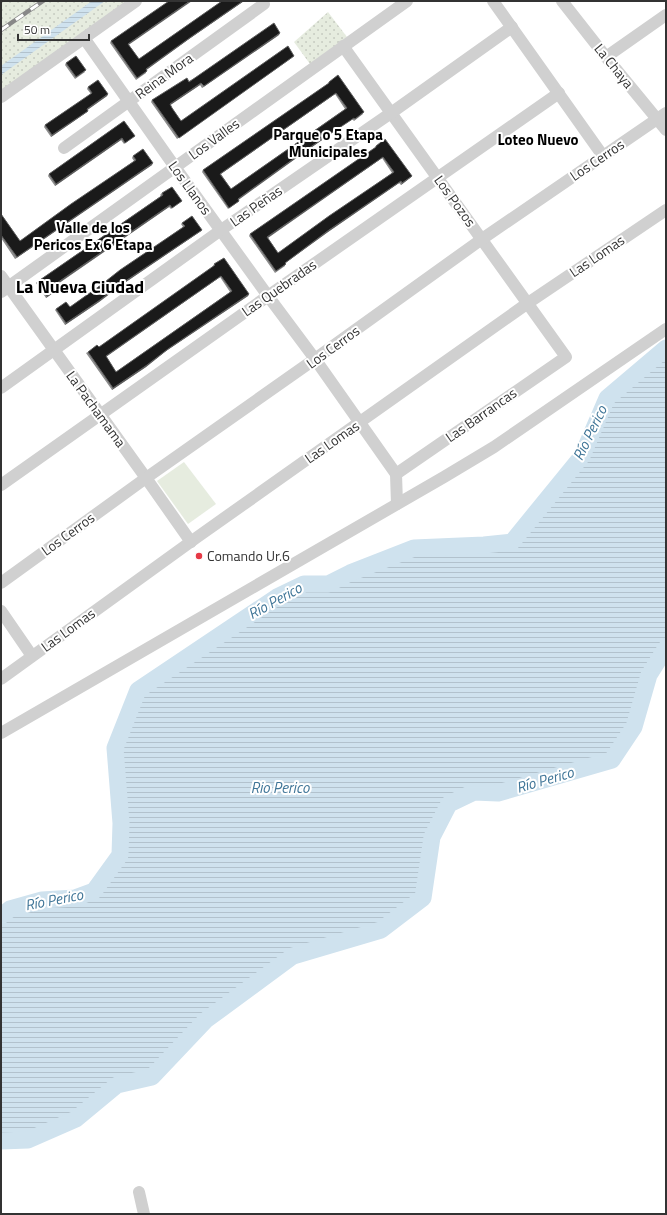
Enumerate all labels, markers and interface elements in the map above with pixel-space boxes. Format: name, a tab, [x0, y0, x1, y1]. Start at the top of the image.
scale bar	[18, 16, 89, 42]
text: 50 m	[24, 20, 50, 39]
street label: La Chaya	[590, 39, 639, 93]
street label: Reina Mora	[130, 47, 197, 104]
street label: Los Valles	[184, 113, 244, 164]
district label: Parque o 5 Etapa Municipales	[273, 123, 383, 163]
district label: Loteo Nuevo	[497, 128, 579, 151]
street label: Los Cerros	[565, 134, 628, 186]
street label: Los Llanos	[164, 156, 217, 219]
street label: Los Pozos	[429, 170, 481, 231]
street label: Las Peñas	[225, 180, 286, 231]
district label: Valle de los Pericos Ex 6 Etapa	[34, 216, 153, 256]
street label: Las Lomas	[565, 229, 629, 282]
street label: Las Quebradas	[237, 254, 320, 321]
district label: La Nueva Ciudad	[16, 273, 144, 300]
street label: Los Cerros	[302, 320, 364, 373]
street label: La Pachamama	[61, 366, 131, 451]
street label: Las Barrancas	[441, 382, 521, 447]
water label: Río Perico	[566, 401, 613, 464]
street label: Las Lomas	[300, 415, 363, 468]
street label: Los Cerros	[37, 507, 99, 560]
place label: Comando Ur.6	[207, 545, 290, 566]
marker: Comando Ur.6	[194, 551, 204, 561]
water label: Río Perico	[244, 576, 306, 625]
street label: Las Lomas	[36, 603, 99, 656]
water label: Río Perico	[514, 760, 577, 799]
water label: Rio Perico	[251, 776, 310, 799]
water label: Río Perico	[23, 883, 85, 916]

